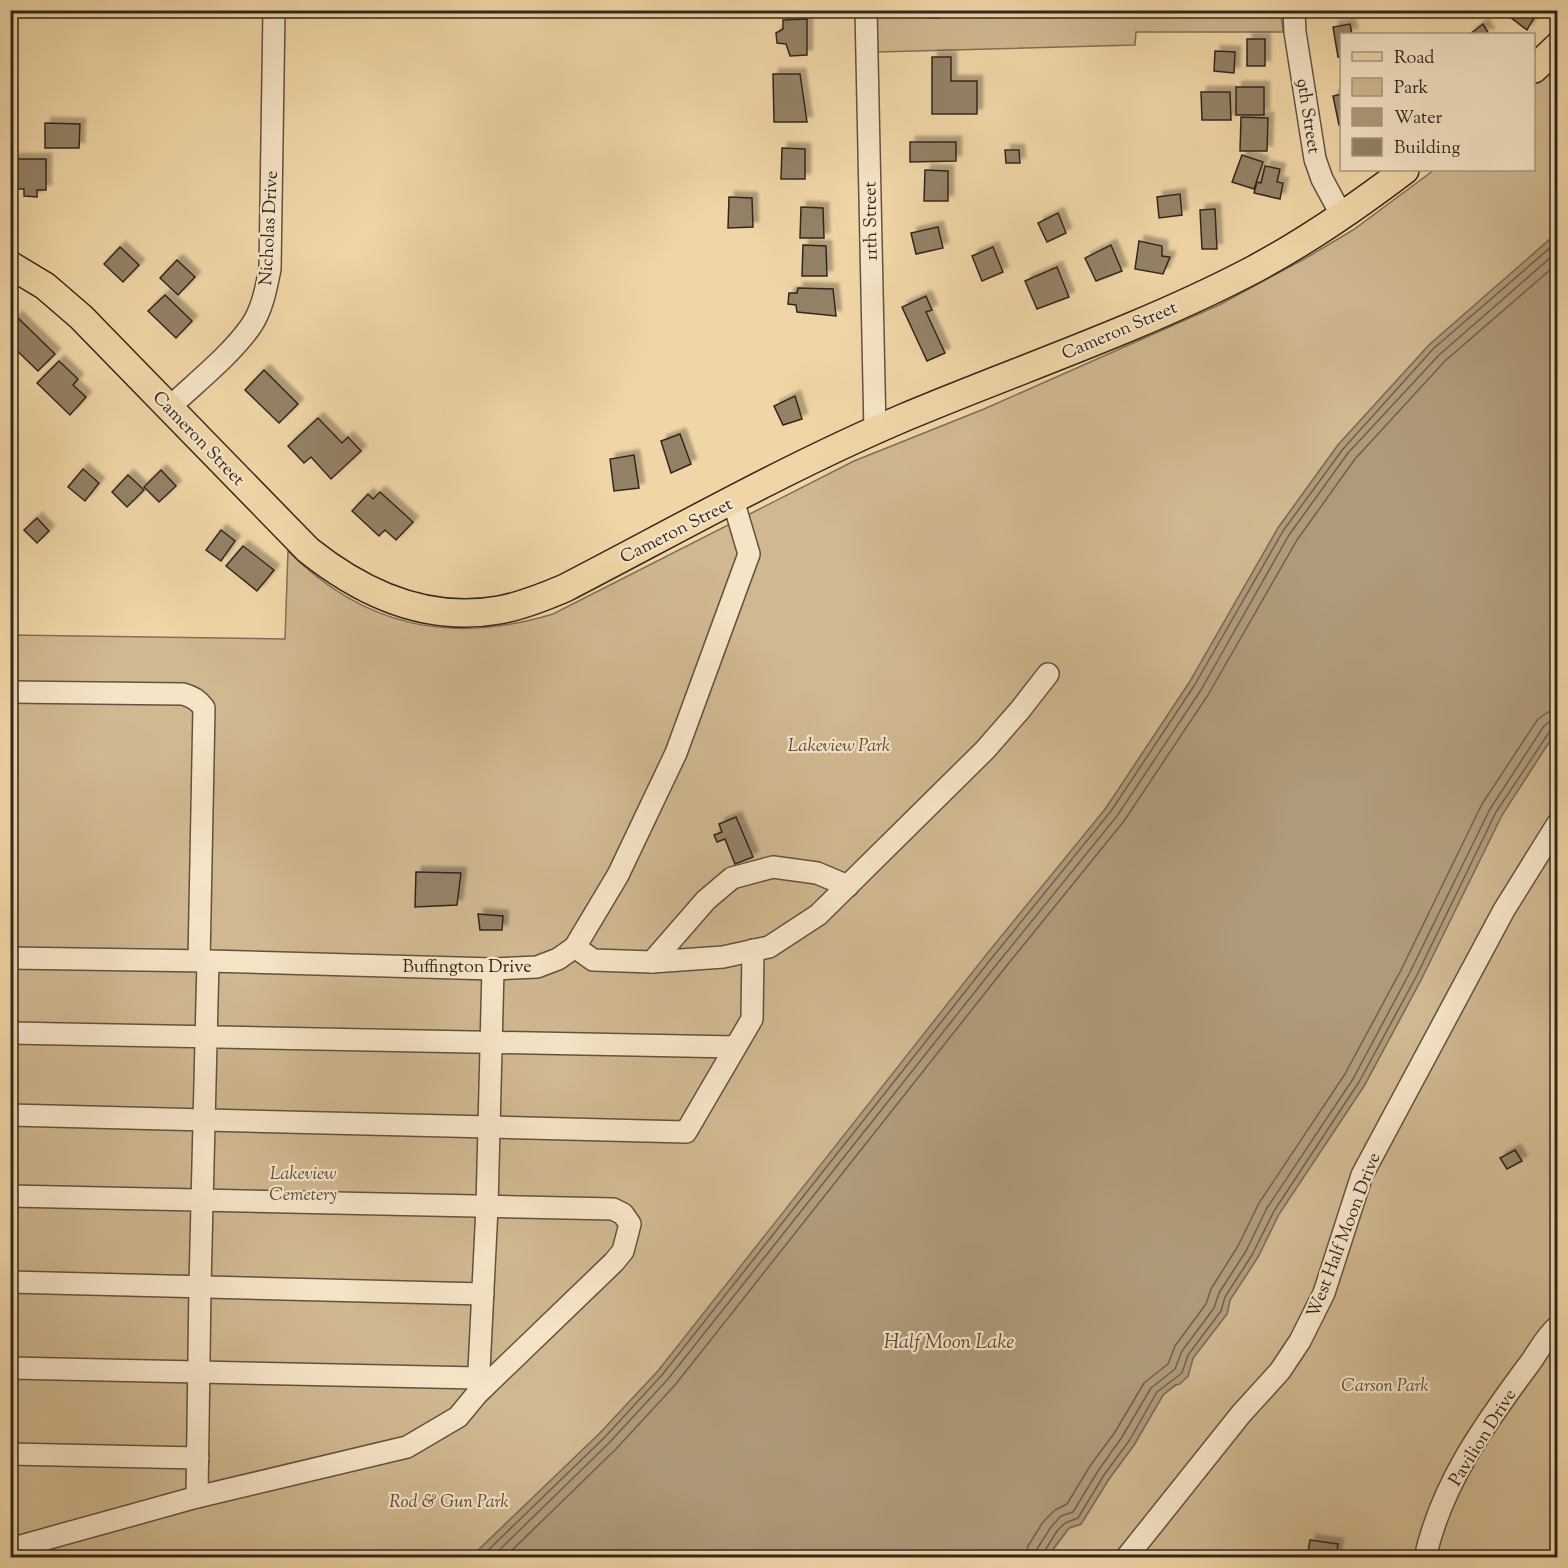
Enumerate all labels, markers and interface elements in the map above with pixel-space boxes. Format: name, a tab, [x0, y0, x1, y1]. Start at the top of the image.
legend	[1340, 33, 1535, 171]
text: Road	[1394, 46, 1434, 72]
text: Park	[1394, 76, 1429, 102]
street label: 9th Street	[1288, 77, 1326, 156]
text: Water	[1394, 106, 1443, 132]
text: Building	[1394, 136, 1460, 162]
street label: Nicholas Drive	[254, 170, 286, 286]
street label: 11th Street	[858, 181, 886, 261]
street label: Cameron Street	[1058, 296, 1182, 368]
street label: Cameron Street	[145, 386, 250, 493]
street label: Cameron Street	[616, 492, 738, 571]
park label: Lakeview Park	[788, 734, 890, 760]
street label: Buffington Drive	[402, 955, 532, 981]
street label: West Half Moon Drive	[1301, 1149, 1388, 1322]
park label: Lakeview Cemetery	[269, 1162, 337, 1209]
water label: Half Moon Lake	[884, 1329, 1014, 1358]
park label: Carson Park	[1341, 1374, 1429, 1400]
street label: Pavilion Drive	[1443, 1384, 1524, 1492]
park label: Rod & Gun Park	[389, 1490, 509, 1516]

